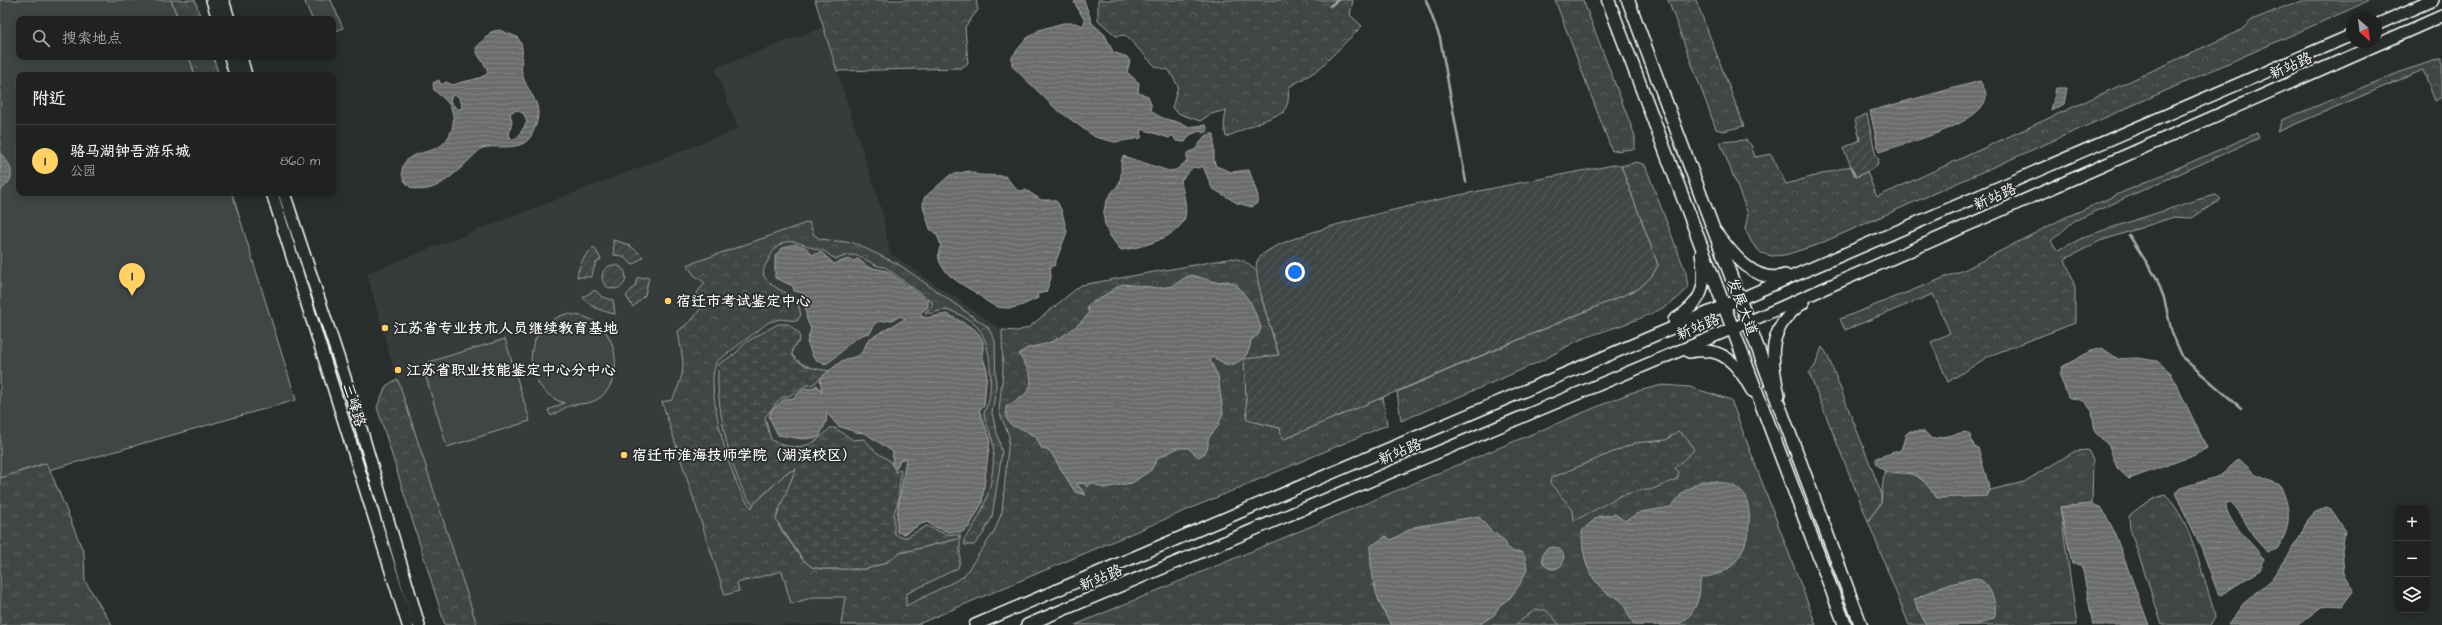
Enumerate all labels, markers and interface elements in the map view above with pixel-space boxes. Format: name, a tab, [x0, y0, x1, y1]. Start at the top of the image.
north arrow	[2346, 12, 2382, 48]
search box	[16, 16, 336, 60]
icon: search	[30, 27, 52, 49]
text: 搜索地点	[62, 28, 122, 49]
street label: 新站路	[2266, 47, 2316, 85]
text: 附近	[32, 87, 66, 111]
text: 骆马湖钟吾游乐城	[70, 141, 190, 162]
text: 1	[44, 152, 46, 170]
text: 860 m	[280, 152, 320, 170]
text: 公园	[70, 162, 96, 180]
street label: 新站路	[1970, 178, 2020, 216]
your location	[1285, 262, 1305, 282]
pin: 1	[119, 263, 145, 296]
street label: 发展大道	[1721, 275, 1763, 339]
place label: 宿迁市考试鉴定中心	[676, 291, 811, 312]
marker: 宿迁市考试鉴定中心	[663, 296, 673, 306]
street label: 新站路	[1673, 309, 1723, 345]
place label: 江苏省专业技术人员继续教育基地	[393, 318, 618, 339]
marker: 江苏省专业技术人员继续教育基地	[380, 323, 390, 333]
place label: 江苏省职业技能鉴定中心分中心	[406, 360, 616, 381]
marker: 江苏省职业技能鉴定中心分中心	[393, 365, 403, 375]
street label: 三峰路	[337, 380, 371, 430]
street label: 新站路	[1375, 434, 1425, 470]
place label: 宿迁市淮海技师学院（湖滨校区）	[632, 445, 857, 466]
marker: 宿迁市淮海技师学院（湖滨校区）	[619, 450, 629, 460]
map controls	[2394, 505, 2430, 613]
button: +	[2394, 505, 2430, 541]
button: −	[2394, 541, 2430, 577]
street label: 新站路	[1076, 560, 1126, 596]
button: layers	[2394, 577, 2430, 613]

